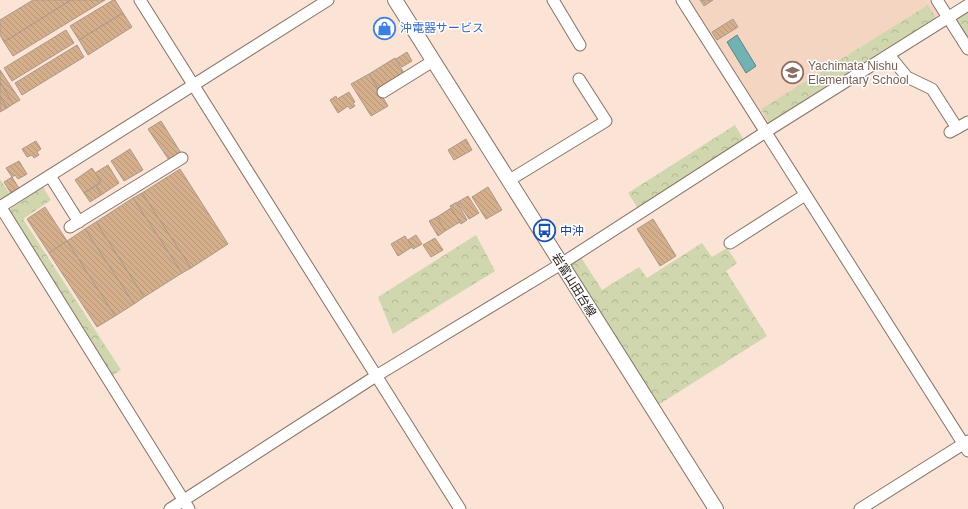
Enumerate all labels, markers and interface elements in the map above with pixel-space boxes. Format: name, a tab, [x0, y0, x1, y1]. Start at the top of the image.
shop icon: 沖電器サービス	[372, 15, 398, 41]
place label: 沖電器サービス	[400, 21, 484, 35]
place label: Yachimata Nishu Elementary School	[808, 59, 909, 87]
school or university icon: Yachimata Nishu Elementary School	[780, 60, 806, 86]
bus stop icon: 中沖	[532, 218, 558, 244]
place label: 中沖	[560, 224, 584, 238]
street label: 岩富山田台線	[549, 251, 599, 319]

